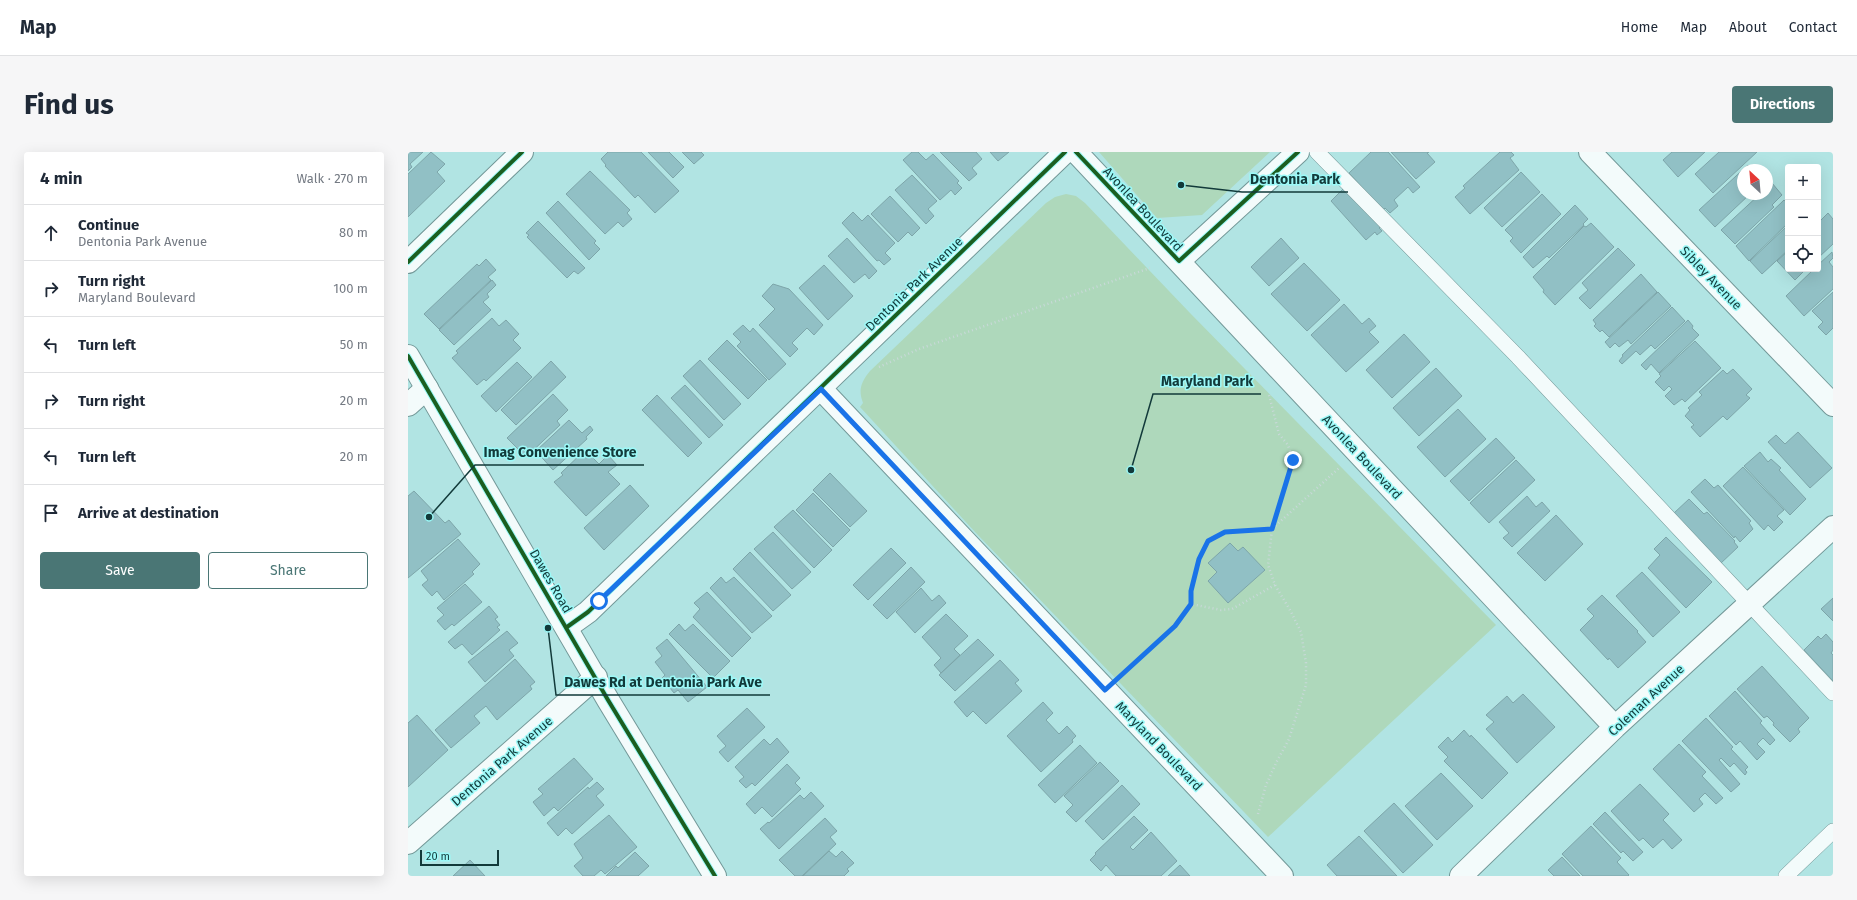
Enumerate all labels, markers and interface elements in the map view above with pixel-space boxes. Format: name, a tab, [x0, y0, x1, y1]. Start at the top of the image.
text: Map	[20, 16, 57, 39]
text: Home	[1621, 19, 1658, 36]
text: Map	[1680, 19, 1707, 36]
text: About	[1729, 19, 1767, 36]
text: Contact	[1789, 19, 1837, 36]
button: Directions	[1732, 86, 1833, 123]
text: Find us	[24, 88, 114, 121]
street label: Avonlea Boulevard	[1100, 164, 1186, 254]
north arrow	[1737, 164, 1773, 200]
map controls	[1785, 164, 1821, 272]
button: +	[1785, 164, 1821, 200]
callout: Dentonia Park	[1242, 166, 1348, 192]
text: 4 min	[40, 168, 83, 189]
text: Walk · 270 m	[296, 171, 368, 186]
text: Dentonia Park	[1250, 171, 1340, 188]
button: −	[1785, 200, 1821, 236]
text: Continue	[78, 216, 139, 234]
icon: ahead	[40, 222, 62, 244]
text: 80 m	[339, 225, 368, 240]
text: Dentonia Park Avenue	[78, 234, 207, 249]
street label: Dentonia Park Avenue	[862, 234, 966, 334]
button: locate	[1785, 236, 1821, 272]
street label: Sibley Avenue	[1677, 243, 1745, 313]
text: Turn right	[78, 272, 145, 290]
icon: right	[40, 278, 62, 300]
text: 100 m	[333, 281, 368, 296]
text: Maryland Boulevard	[78, 290, 196, 305]
icon: left	[40, 334, 62, 356]
text: Turn left	[78, 336, 136, 354]
text: 50 m	[340, 337, 368, 352]
callout: Maryland Park	[1153, 368, 1261, 394]
text: Maryland Park	[1161, 373, 1253, 390]
icon: right	[40, 390, 62, 412]
text: Turn right	[78, 392, 145, 410]
text: 20 m	[340, 393, 368, 408]
street label: Avonlea Boulevard	[1319, 412, 1405, 502]
callout: Imag Convenience Store	[475, 439, 644, 465]
text: Imag Convenience Store	[484, 444, 637, 461]
icon: left	[40, 446, 62, 468]
text: Turn left	[78, 448, 136, 466]
text: 20 m	[340, 449, 368, 464]
route end	[1284, 451, 1302, 469]
icon: arrive	[40, 502, 62, 524]
text: Arrive at destination	[78, 504, 219, 522]
street label: Dawes Road	[527, 546, 575, 616]
button: Save	[40, 552, 200, 589]
button: Share	[208, 552, 368, 589]
route start	[590, 592, 608, 610]
street label: Coleman Avenue	[1605, 661, 1687, 739]
callout: Dawes Rd at Dentonia Park Ave	[556, 669, 770, 695]
text: Dawes Rd at Dentonia Park Ave	[564, 674, 762, 691]
street label: Maryland Boulevard	[1113, 698, 1205, 794]
street label: Dentonia Park Avenue	[448, 713, 556, 809]
scale bar	[420, 848, 499, 867]
text: 20 m	[426, 850, 450, 863]

